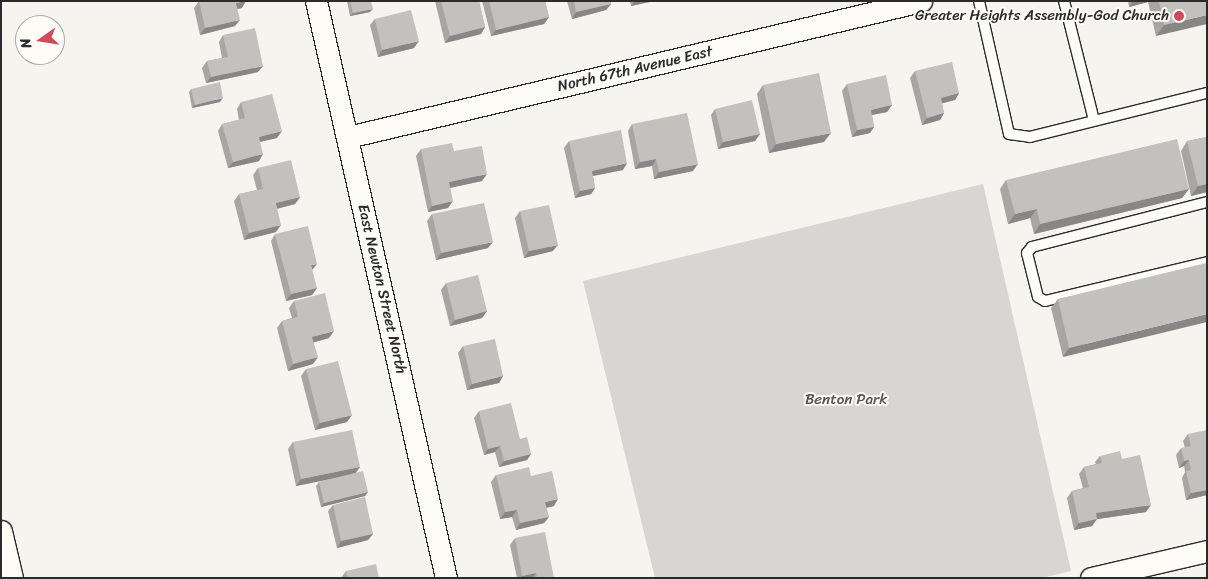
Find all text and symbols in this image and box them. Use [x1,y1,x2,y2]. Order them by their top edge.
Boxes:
place label: Greater Heights Assembly-God Church [914,7,1169,25]
marker: Greater Heights Assembly-God Church [1173,10,1185,22]
north arrow [15,15,65,65]
text: N [13,36,39,51]
street label: North 67th Avenue East [556,42,714,96]
street label: East Newton Street North [354,202,410,376]
park label: Benton Park [805,391,887,409]

